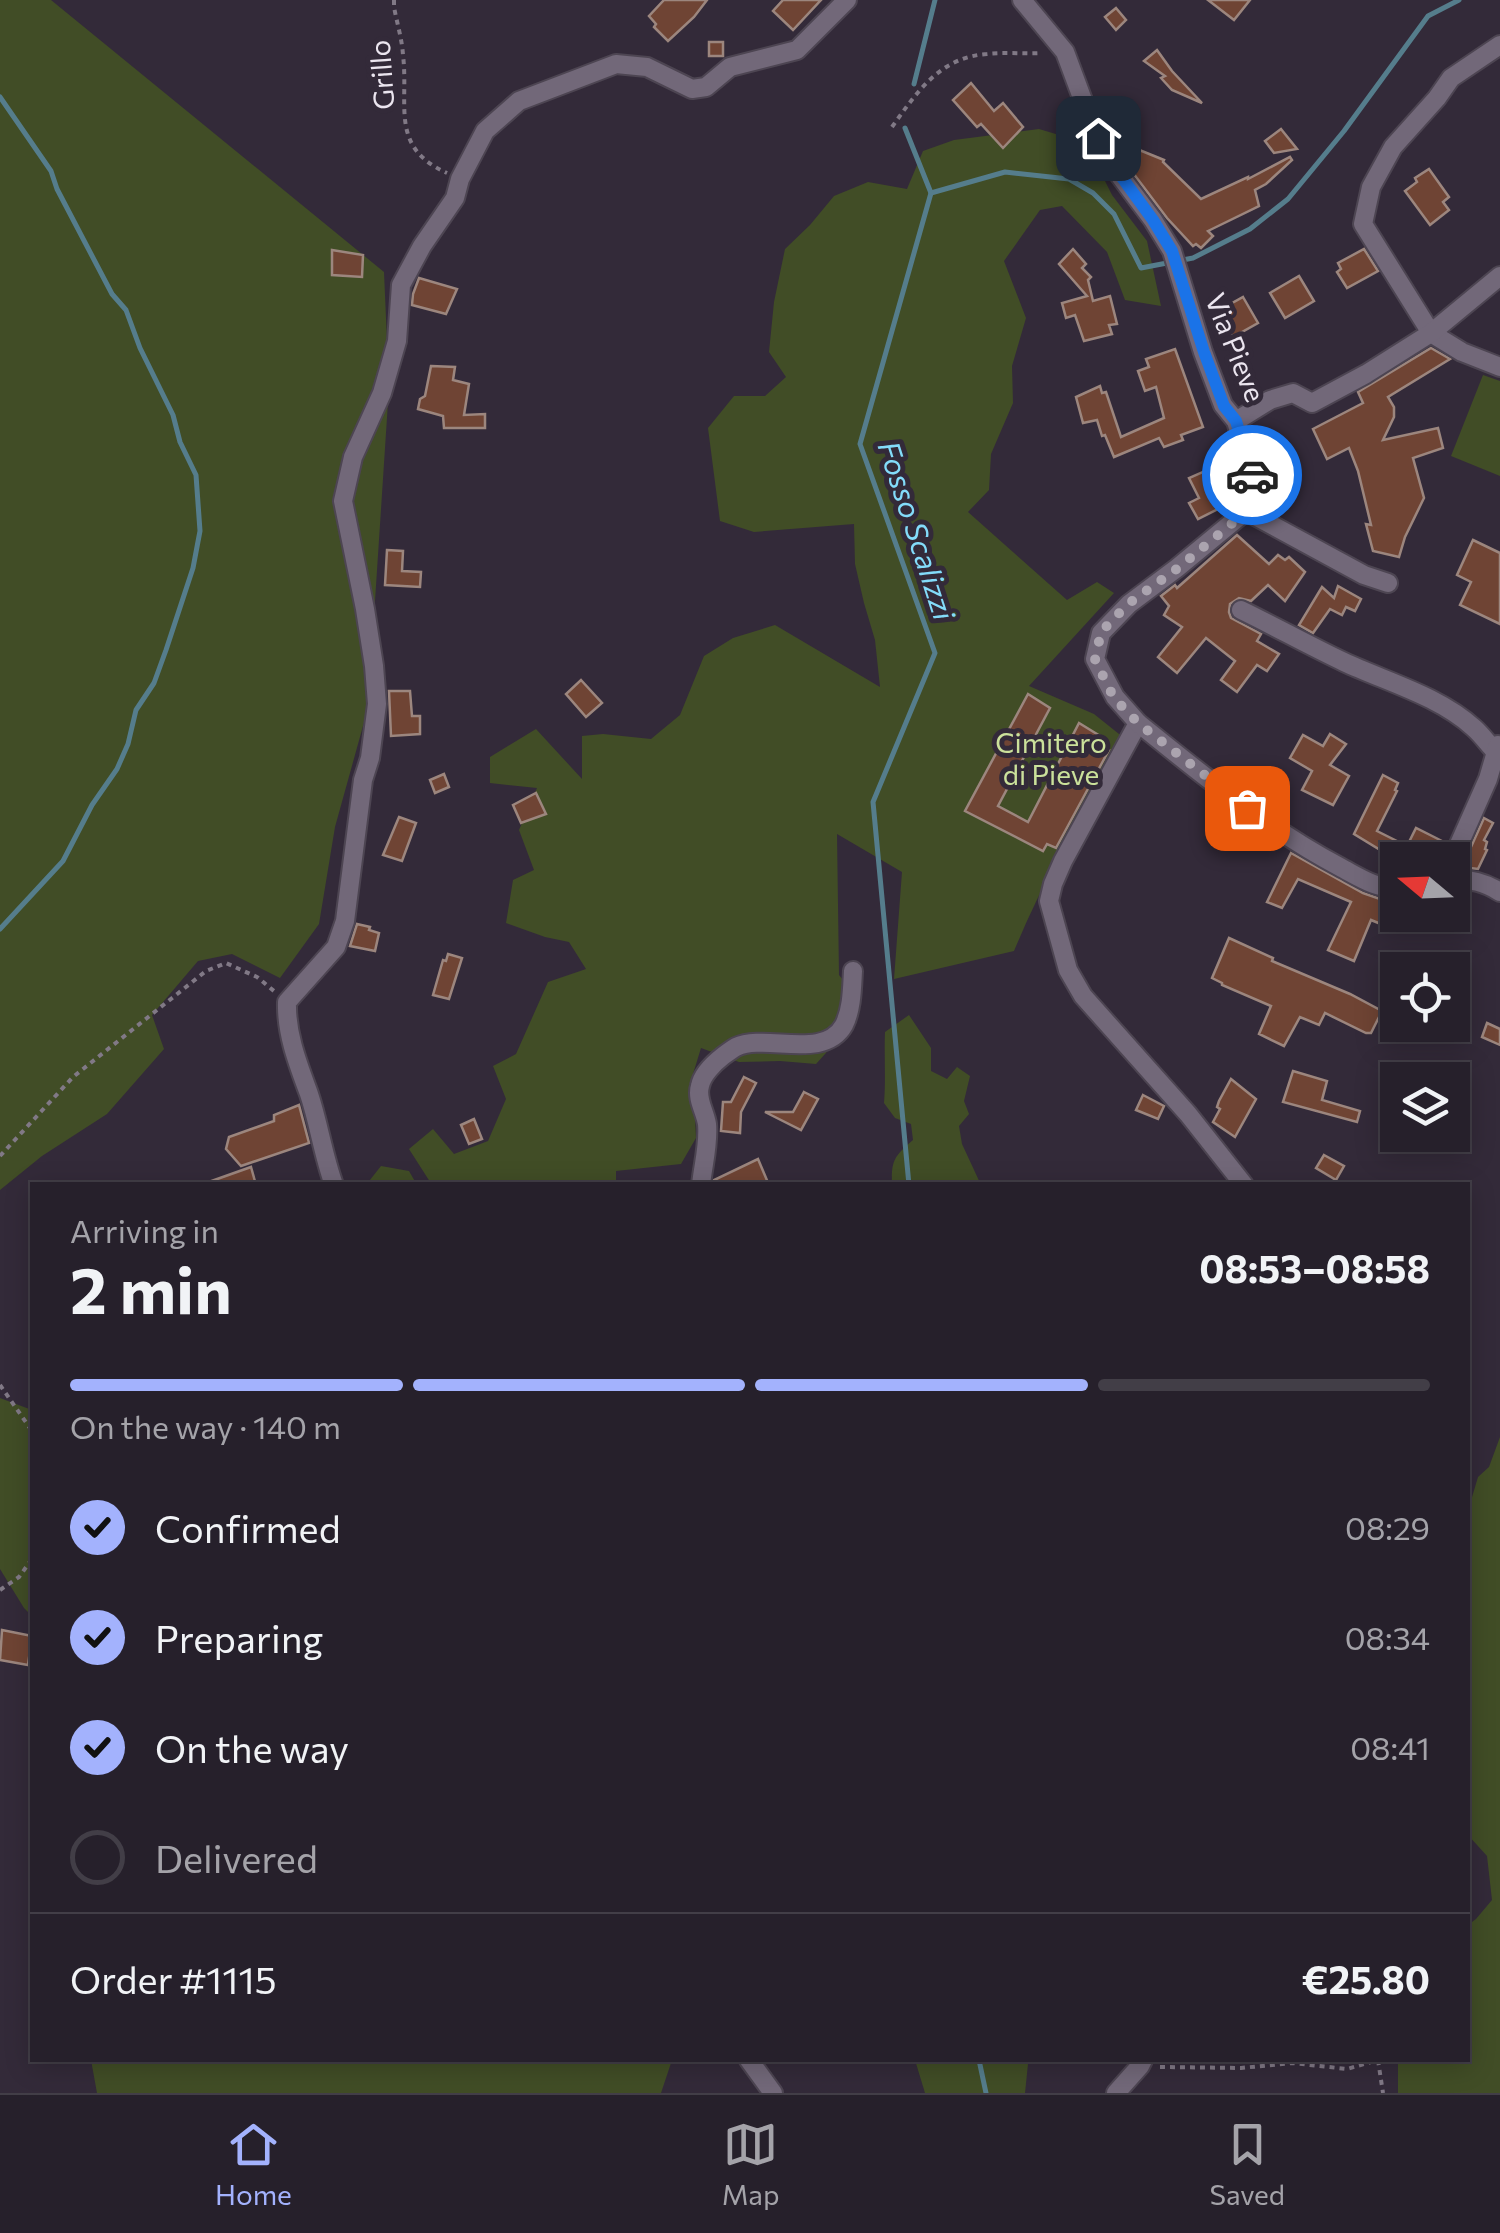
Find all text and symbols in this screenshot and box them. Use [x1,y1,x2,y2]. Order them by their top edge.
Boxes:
street label: Grillo [362,39,400,111]
pin [1056,96,1141,181]
icon: home [1071,111,1126,166]
street label: Via Pieve [1199,288,1273,406]
courier [1202,425,1302,525]
water label: Fosso Scalizzi [872,436,965,625]
icon: car [1225,448,1280,503]
park label: Cimitero di Pieve [995,725,1107,791]
pin [1205,766,1290,851]
icon: bag [1220,781,1275,836]
north arrow [1380,842,1470,932]
map controls [1380,842,1470,1152]
button: locate [1380,952,1470,1042]
button: layers [1380,1062,1470,1152]
text: Arriving in [70,1210,219,1250]
text: 08:53–08:58 [1199,1244,1430,1291]
text: 2 min [70,1248,232,1327]
text: On the way · 140 m [70,1406,341,1446]
icon: check [70,1500,125,1555]
text: Confirmed [155,1504,341,1551]
text: 08:29 [1345,1507,1430,1547]
icon: check [70,1610,125,1665]
text: Preparing [155,1614,323,1661]
text: 08:34 [1345,1617,1430,1657]
icon: check [70,1720,125,1775]
text: On the way [155,1724,349,1771]
text: 08:41 [1350,1727,1430,1767]
text: Delivered [155,1834,318,1881]
text: Order #1115 [70,1955,277,2002]
text: €25.80 [1302,1955,1430,2002]
tab: Home [215,2117,292,2211]
tab: Map [722,2117,780,2211]
tab: Saved [1209,2117,1285,2211]

